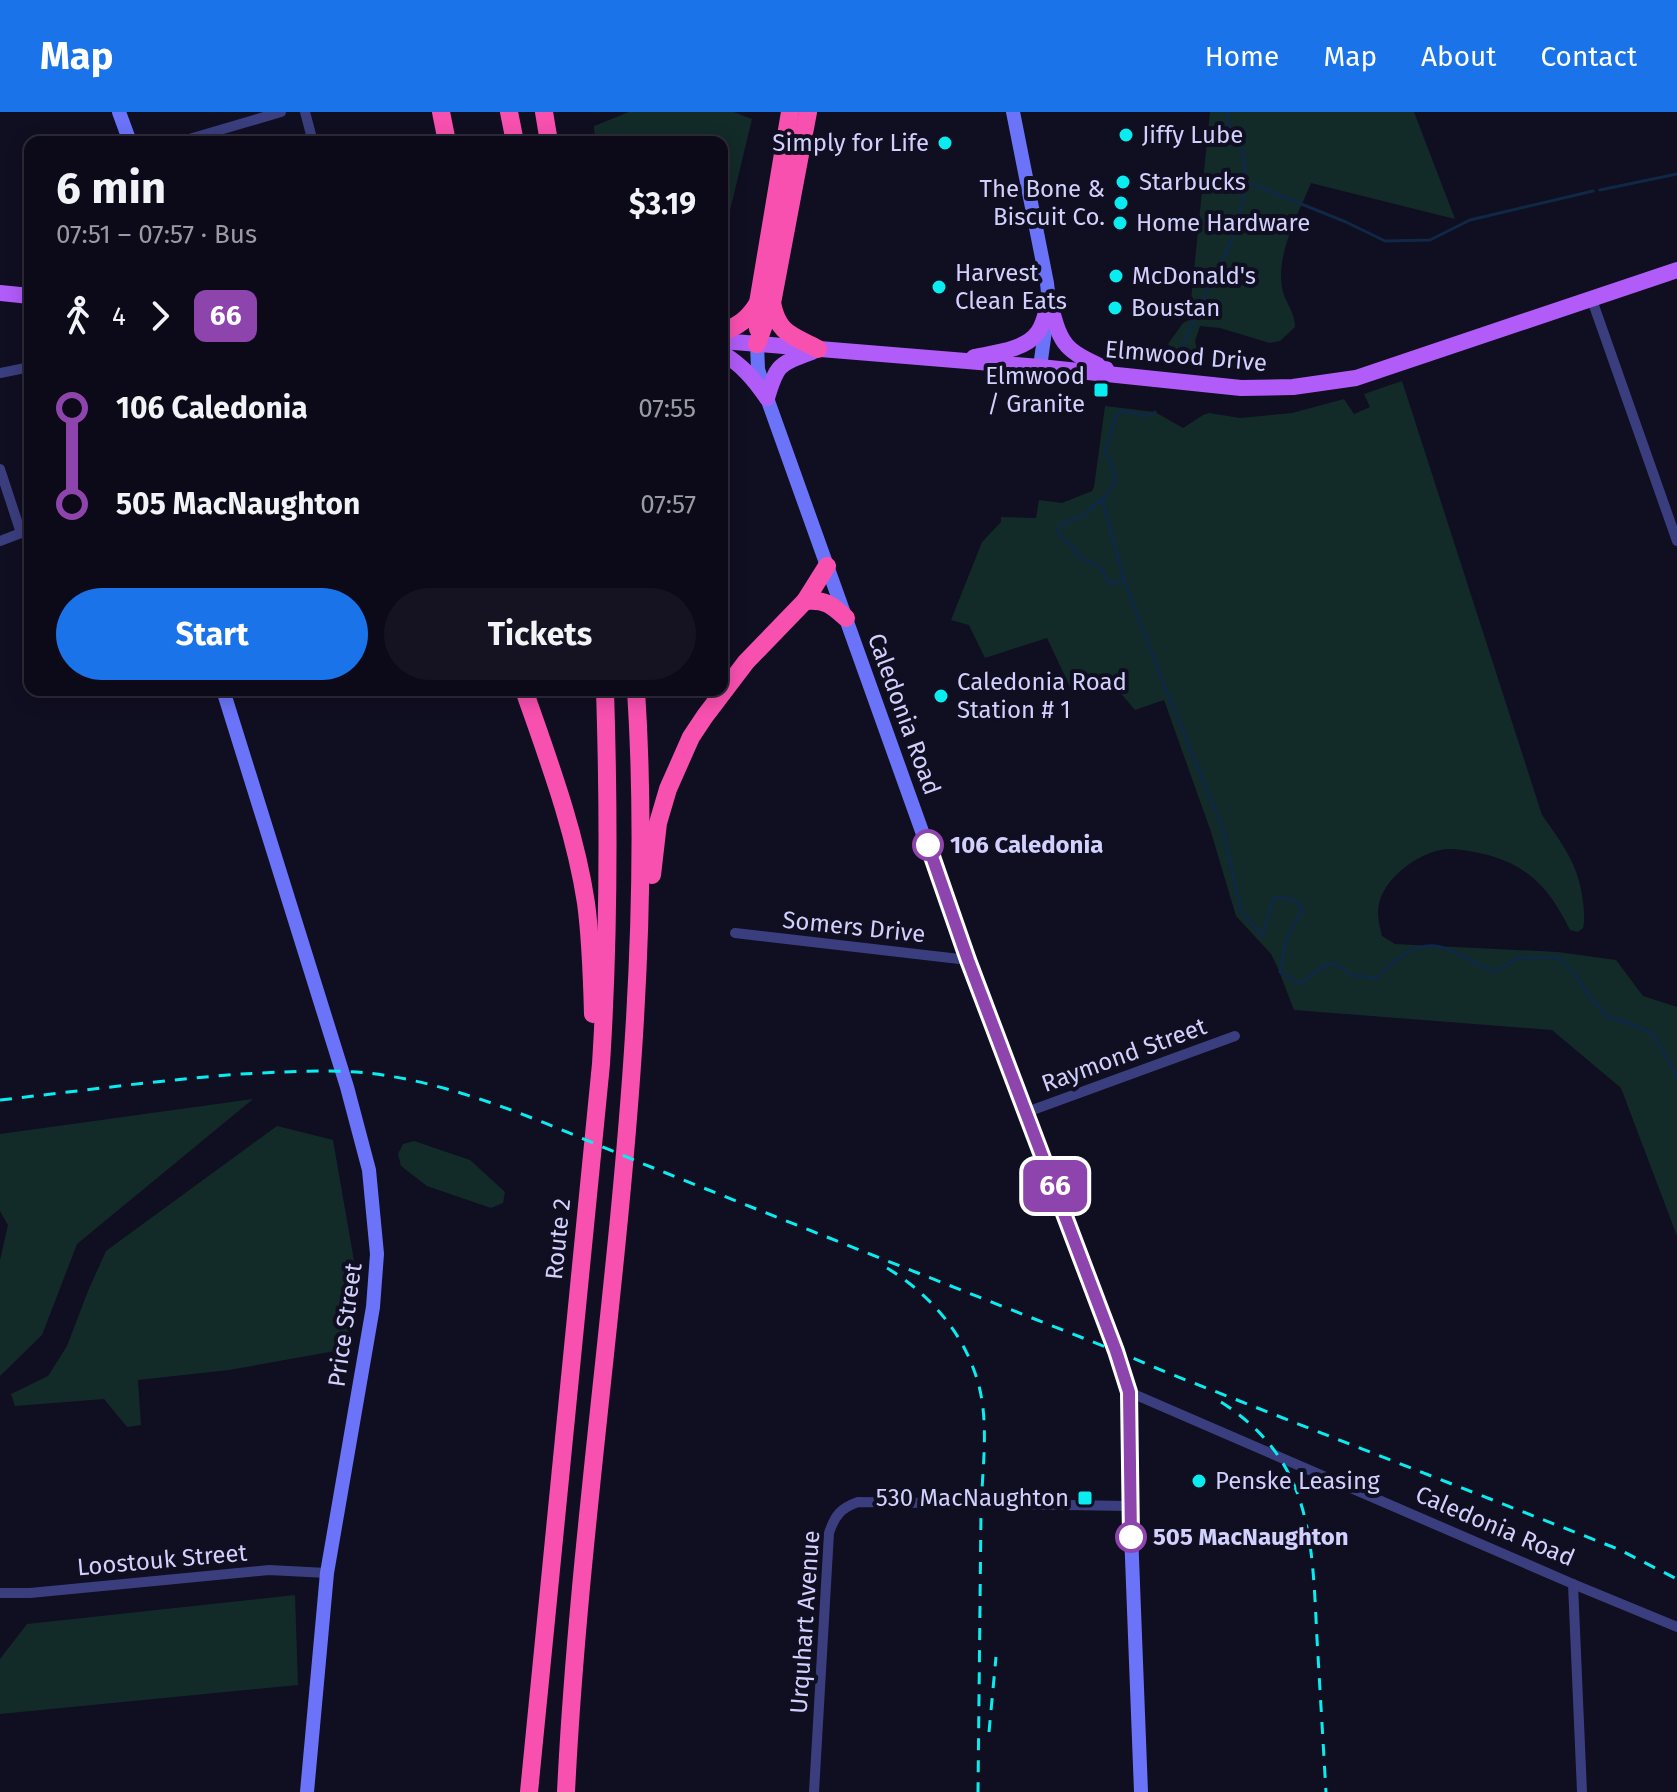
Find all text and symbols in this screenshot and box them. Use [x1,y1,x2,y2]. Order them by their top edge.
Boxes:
text: Map [40,33,113,79]
text: Home [1205,40,1279,73]
text: Map [1323,40,1377,73]
text: About [1421,40,1496,73]
text: Contact [1540,40,1637,73]
place label: Jiffy Lube [1142,121,1243,149]
marker: Jiffy Lube [1117,126,1135,144]
place label: Simply for Life [772,129,929,157]
marker: Simply for Life [936,134,954,152]
text: 6 min [56,162,166,215]
place label: Starbucks [1139,168,1246,196]
marker: Starbucks [1114,173,1132,191]
place label: The Bone & Biscuit Co. [979,175,1105,231]
text: $3.19 [629,186,696,222]
marker: The Bone & Biscuit Co. [1112,194,1130,212]
place label: Home Hardware [1136,209,1310,237]
marker: Home Hardware [1111,214,1129,232]
text: 07:51 – 07:57 · Bus [56,219,257,250]
place label: Harvest Clean Eats [955,259,1067,315]
place label: McDonald's [1132,262,1256,290]
marker: McDonald's [1107,267,1125,285]
marker: Harvest Clean Eats [930,278,948,296]
icon: walk [56,294,100,338]
icon: forward [138,294,182,338]
place label: Boustan [1131,294,1220,322]
text: 66 [210,299,241,332]
marker: Boustan [1106,299,1124,317]
text: 4 [112,301,126,332]
street label: Elmwood Drive [1104,335,1268,377]
place label: Elmwood / Granite [985,362,1085,418]
marker: Elmwood / Granite [1092,381,1110,399]
text: 106 Caledonia [116,390,308,426]
text: 07:55 [638,393,696,424]
text: 505 MacNaughton [116,486,360,522]
text: 07:57 [640,489,696,520]
button: Start [56,588,368,680]
button: Tickets [384,588,696,680]
street label: Caledonia Road [862,629,946,799]
place label: Caledonia Road Station # 1 [957,668,1127,724]
marker: Caledonia Road Station # 1 [932,687,950,705]
marker: 106 Caledonia [913,830,943,860]
place label: 106 Caledonia [950,831,1103,859]
street label: Somers Drive [781,906,927,948]
street label: Raymond Street [1038,1012,1211,1098]
line badge: 66 [1019,1160,1091,1212]
text: 66 [1039,1169,1071,1202]
street label: Route 2 [540,1197,576,1281]
street label: Price Street [322,1261,368,1389]
place label: Penske Leasing [1215,1467,1380,1495]
marker: Penske Leasing [1190,1472,1208,1490]
street label: Caledonia Road [1411,1480,1579,1572]
place label: 530 MacNaughton [876,1484,1069,1512]
marker: 530 MacNaughton [1076,1489,1094,1507]
marker: 505 MacNaughton [1116,1522,1146,1552]
place label: 505 MacNaughton [1153,1523,1349,1551]
street label: Urquhart Avenue [785,1529,825,1715]
street label: Loostouk Street [76,1539,249,1581]

